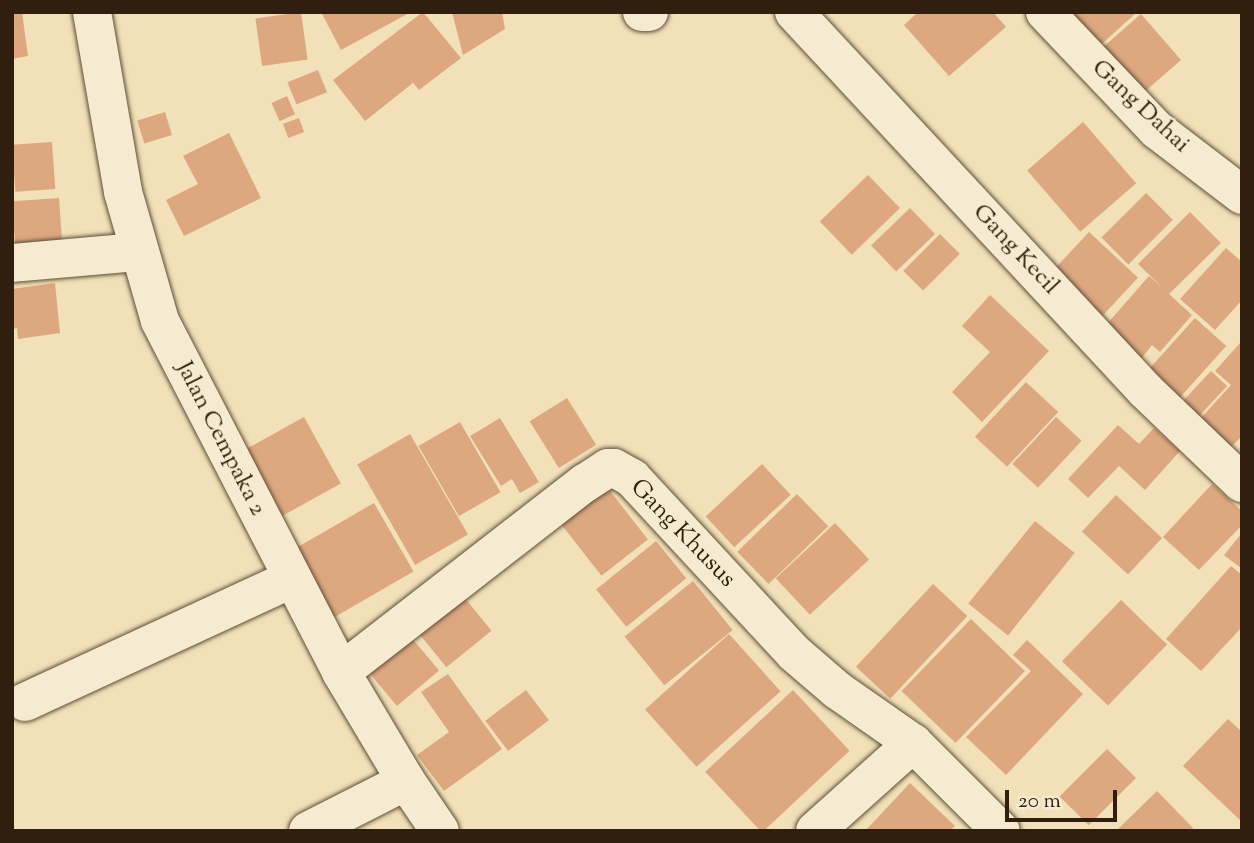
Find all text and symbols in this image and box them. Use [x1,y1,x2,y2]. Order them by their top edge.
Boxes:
street label: Gang Dahai [1085,54,1195,160]
street label: Gang Kecil [966,199,1064,301]
street label: Jalan Cempaka 2 [169,357,271,521]
street label: Gang Khusus [623,474,741,594]
scale bar [1009,776,1121,820]
text: 20 m [1018,787,1061,817]

